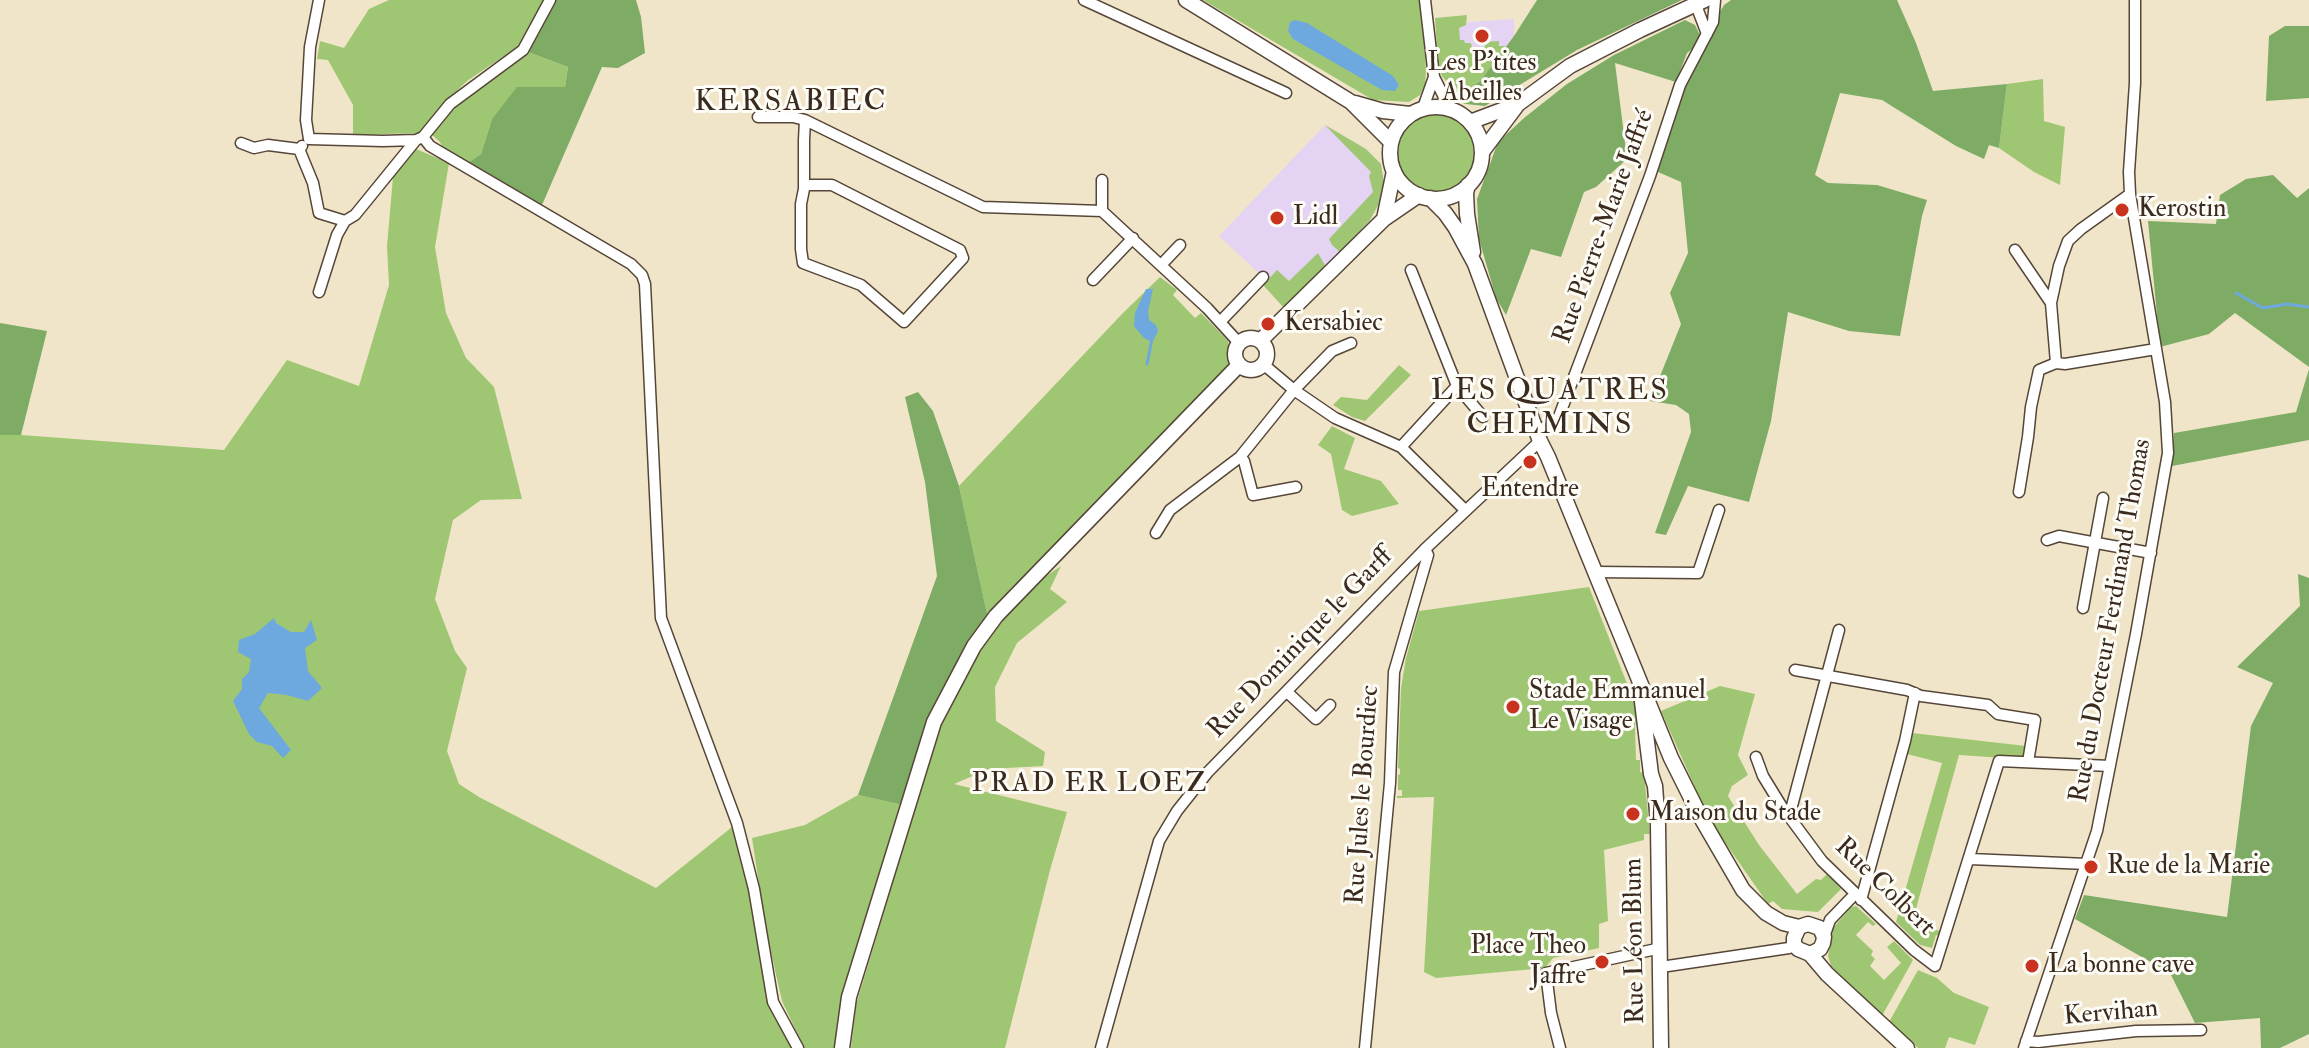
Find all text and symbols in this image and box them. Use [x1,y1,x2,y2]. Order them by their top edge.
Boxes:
marker: Les P'tites Abeilles [1473,27,1491,45]
place label: Les P'tites Abeilles [1428,48,1536,110]
district label: KERSABIEC [694,86,888,122]
street label: Rue Pierre-Marie Jaffré [1548,106,1662,348]
place label: Kerostin [2138,194,2226,226]
marker: Kerostin [2113,201,2131,219]
place label: Lidl [1293,202,1338,234]
marker: Lidl [1268,209,1286,227]
place label: Kersabiec [1284,308,1383,340]
marker: Kersabiec [1259,315,1277,333]
district label: LES QUATRES CHEMINS [1431,375,1669,446]
street label: Rue du Docteur Ferdinand Thomas [2065,437,2159,805]
marker: Entendre [1521,453,1539,471]
place label: Entendre [1481,474,1579,506]
street label: Rue Dominique le Garff [1202,542,1400,746]
place label: Stade Emmanuel Le Visage [1529,676,1706,738]
street label: Rue Jules le Bourdiec [1341,684,1387,906]
marker: Stade Emmanuel Le Visage [1504,698,1522,716]
district label: PRAD ER LOEZ [972,768,1208,802]
place label: Maison du Stade [1649,798,1821,830]
marker: Maison du Stade [1624,805,1642,823]
street label: Rue Colbert [1827,832,1941,944]
place label: Rue de la Marie [2107,851,2270,883]
street label: Rue Léon Blum [1619,858,1653,1024]
marker: Rue de la Marie [2082,858,2100,876]
place label: Place Theo Jaffre [1470,931,1586,992]
place label: La bonne cave [2048,950,2194,982]
marker: Place Theo Jaffre [1593,953,1611,971]
marker: La bonne cave [2023,957,2041,975]
street label: Kervihan [2063,994,2159,1034]

